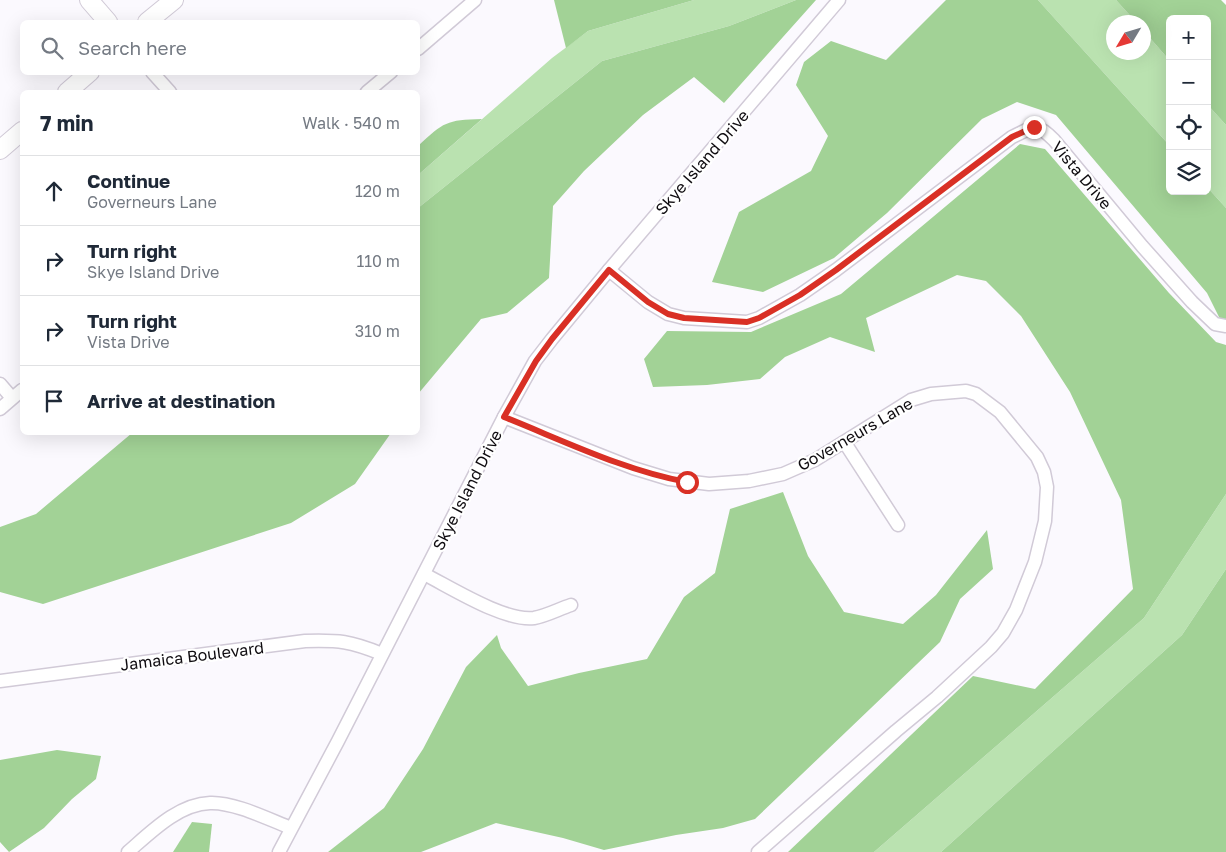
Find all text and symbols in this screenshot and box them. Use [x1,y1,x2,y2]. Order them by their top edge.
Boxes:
north arrow [1106,15,1151,60]
map controls [1166,15,1211,195]
button: + [1166,15,1211,60]
search box [20,20,420,75]
icon: search [38,34,66,62]
text: Search here [78,36,187,59]
button: − [1166,60,1211,105]
street label: Skye Island Drive [651,105,753,219]
button: locate [1166,105,1211,150]
text: 7 min [40,110,94,136]
text: Walk · 540 m [302,113,400,133]
route end [1023,116,1046,139]
street label: Vista Drive [1048,137,1116,213]
button: layers [1166,150,1211,195]
text: Continue [87,169,170,192]
icon: ahead [40,177,68,205]
text: 120 m [355,181,400,201]
text: Governeurs Lane [87,192,217,212]
text: Turn right [87,239,177,262]
icon: right [40,247,68,275]
text: 110 m [356,251,400,271]
text: Skye Island Drive [87,262,219,282]
text: Turn right [87,309,177,332]
icon: right [40,317,68,345]
text: 310 m [355,321,400,341]
text: Vista Drive [87,332,170,352]
icon: arrive [40,387,68,415]
text: Arrive at destination [87,389,275,412]
street label: Governeurs Lane [794,393,916,475]
street label: Skye Island Drive [428,426,506,554]
route start [676,471,699,494]
street label: Jamaica Boulevard [119,637,265,675]

